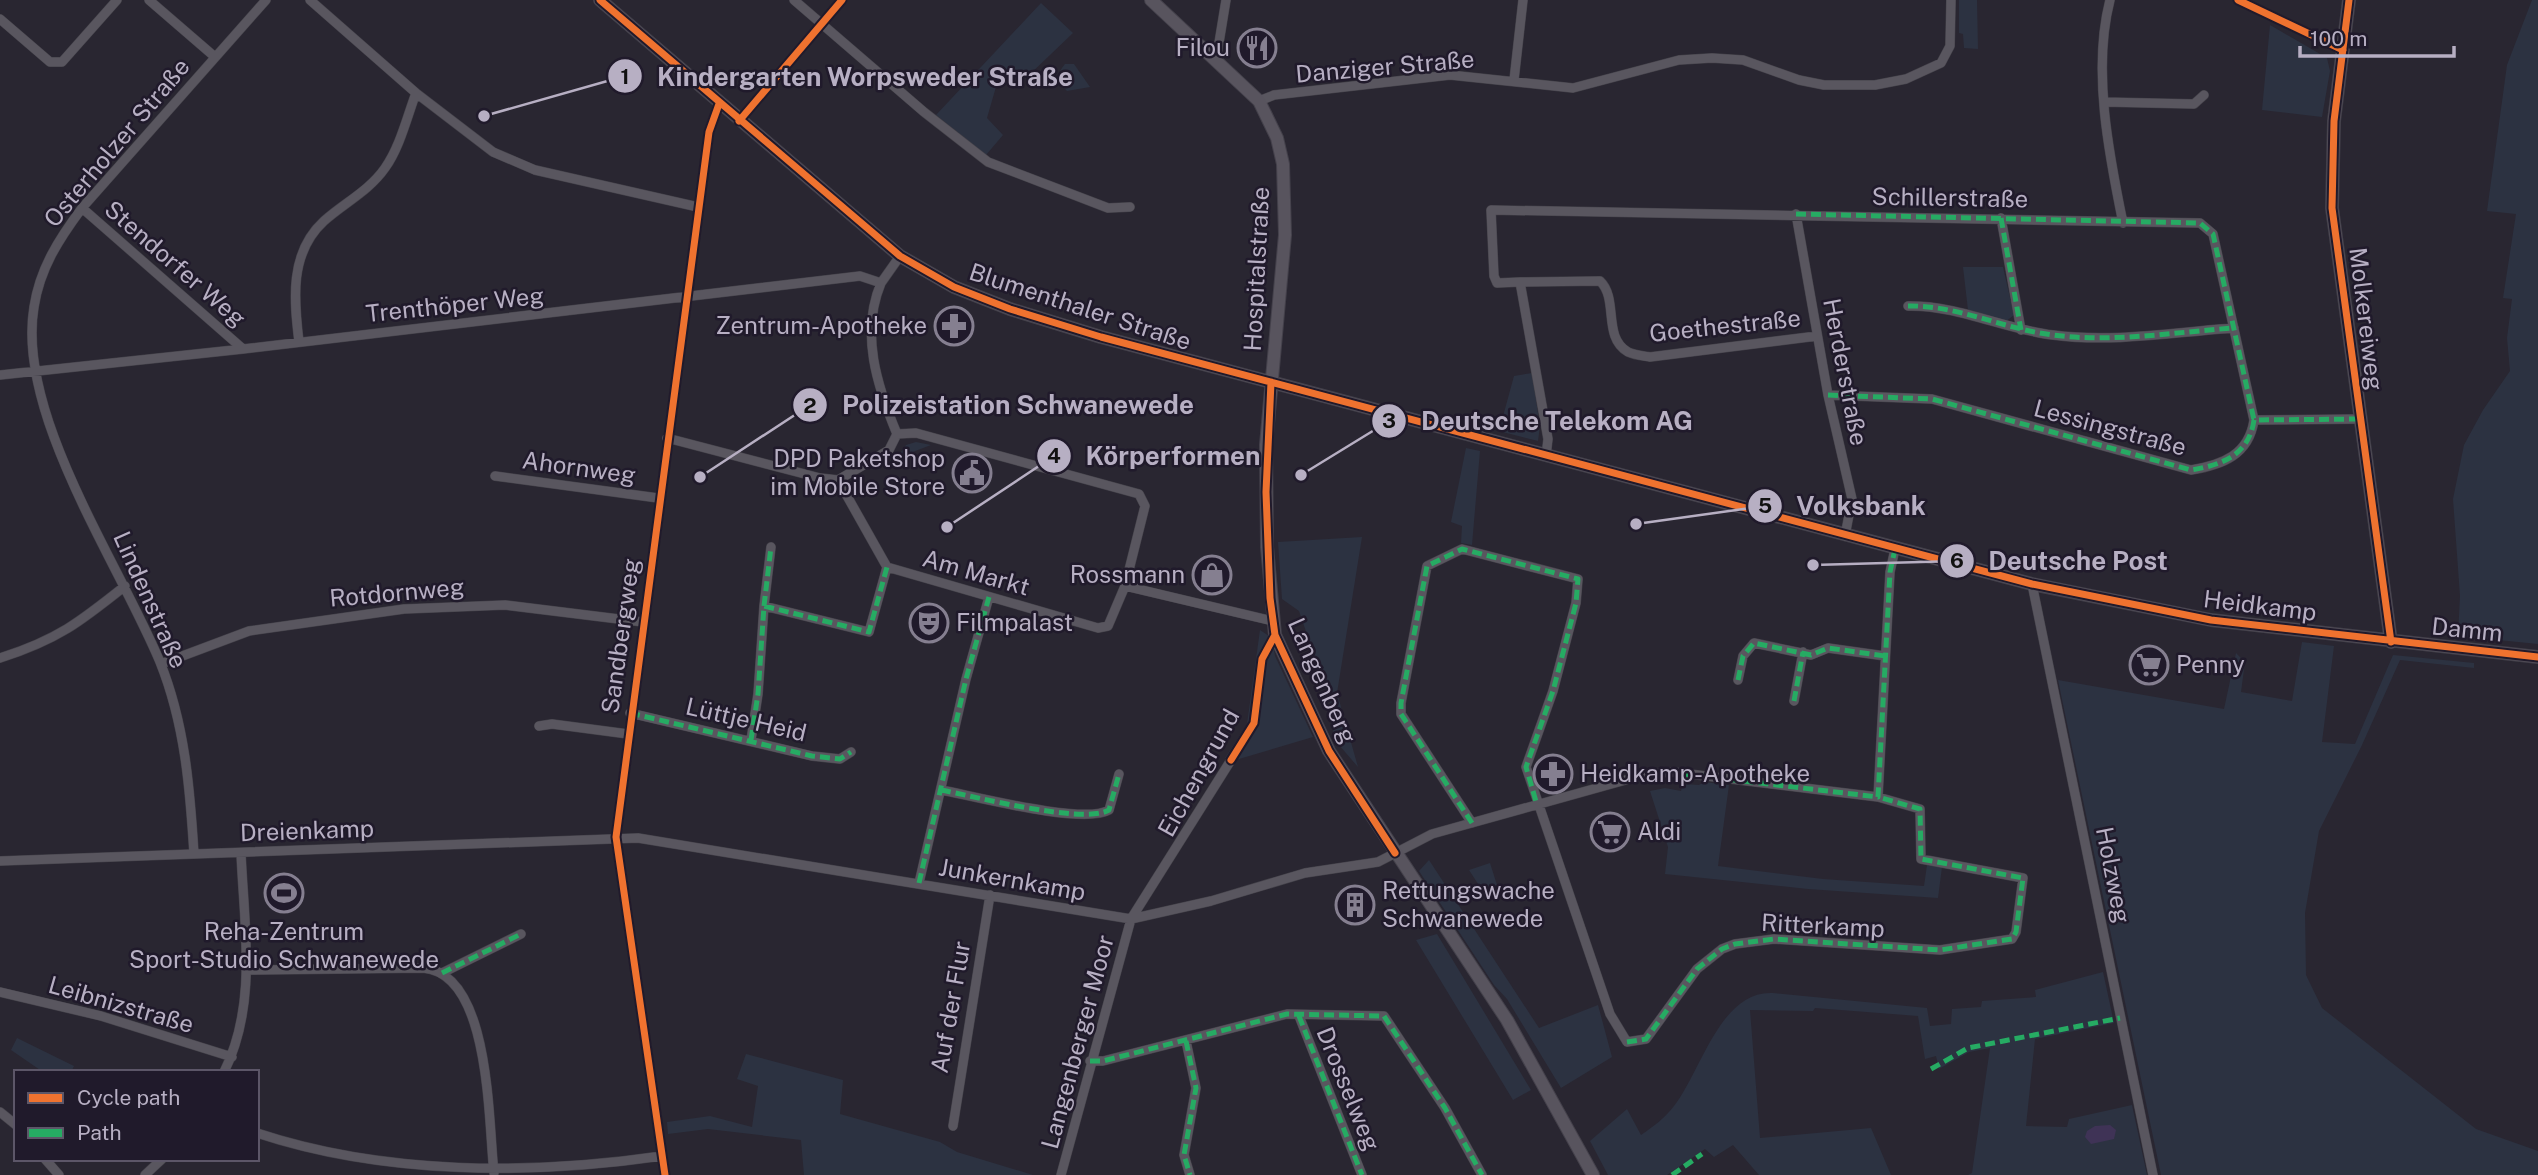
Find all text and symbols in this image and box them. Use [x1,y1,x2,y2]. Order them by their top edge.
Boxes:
scale bar [2300,14,2454,58]
text: 100 m [2310,26,2367,51]
restaurant icon: Filou [1236,27,1278,69]
place label: Filou [1176,33,1230,61]
street label: Danziger Straße [1294,44,1476,88]
street label: Osterholzer Straße [38,52,195,232]
callout: Kindergarten Worpsweder Straße [608,53,1087,100]
text: Kindergarten Worpsweder Straße [657,61,1073,92]
text: 1 [621,64,630,89]
street label: Schillerstraße [1872,182,2029,212]
street label: Hospitalstraße [1238,186,1274,352]
street label: Stendorfer Weg [100,194,252,332]
street label: Molkereiweg [2344,246,2390,392]
street label: Blumenthaler Straße [966,257,1195,355]
street label: Trenthöper Weg [364,281,545,327]
street label: Herderstraße [1818,296,1874,448]
street label: Goethestraße [1648,303,1802,347]
pharmacy icon: Zentrum-Apotheke [933,305,975,347]
place label: Zentrum-Apotheke [715,311,927,339]
callout: Polizeistation Schwanewede [793,382,1208,429]
text: Polizeistation Schwanewede [842,389,1194,420]
text: 2 [803,393,817,418]
street label: Lessingstraße [2031,393,2190,461]
callout: Deutsche Telekom AG [1372,397,1707,444]
text: Deutsche Telekom AG [1421,405,1693,436]
text: 3 [1382,408,1396,433]
callout: Körperformen [1036,433,1274,480]
text: Körperformen [1085,440,1261,471]
text: 4 [1047,443,1061,468]
place label: DPD Paketshop im Mobile Store [770,444,945,500]
street label: Ahornweg [521,445,638,489]
public building icon: DPD Paketshop im Mobile Store [951,452,993,494]
callout: Volksbank [1747,482,1940,529]
text: Volksbank [1796,490,1926,521]
text: 5 [1758,493,1772,518]
street label: Lindenstraße [108,527,194,672]
callout: Deutsche Post [1939,537,2182,584]
street label: Am Markt [920,543,1033,601]
text: Deutsche Post [1988,545,2168,576]
text: 6 [1950,548,1964,573]
shop icon: Rossmann [1191,554,1233,596]
street label: Sandbergweg [595,556,645,715]
place label: Rossmann [1070,560,1185,588]
street label: Rotdornweg [328,572,466,612]
street label: Heidkamp [2202,584,2318,626]
theatre icon: Filmpalast [908,602,950,644]
place label: Filmpalast [956,608,1073,636]
street label: Damm [2430,611,2504,647]
street label: Langenberg [1283,613,1363,748]
supermarket icon: Penny [2128,644,2170,686]
place label: Penny [2176,650,2245,678]
street label: Lüttje Heid [683,692,809,747]
street label: Eichengrund [1152,704,1245,841]
pharmacy icon: Heidkamp-Apotheke [1532,753,1574,795]
place label: Heidkamp-Apotheke [1580,759,1810,787]
supermarket icon: Aldi [1589,811,1631,853]
street label: Dreienkamp [239,814,375,846]
place label: Aldi [1637,817,1681,845]
street label: Holzweg [2091,824,2137,925]
street label: Junkernkamp [937,852,1088,906]
sports icon: Reha-Zentrum Sport-Studio Schwanewede [263,872,305,914]
place label: Rettungswache Schwanewede [1382,876,1555,932]
building icon: Rettungswache Schwanewede [1334,884,1376,926]
street label: Ritterkamp [1761,908,1886,942]
place label: Reha-Zentrum Sport-Studio Schwanewede [129,917,439,973]
street label: Langenberger Moor [1035,932,1119,1152]
street label: Auf der Flur [925,939,975,1075]
street label: Leibnizstraße [45,970,197,1038]
street label: Drosselweg [1311,1023,1386,1155]
legend [14,1070,259,1161]
text: Cycle path [77,1085,180,1110]
text: Path [77,1120,122,1145]

